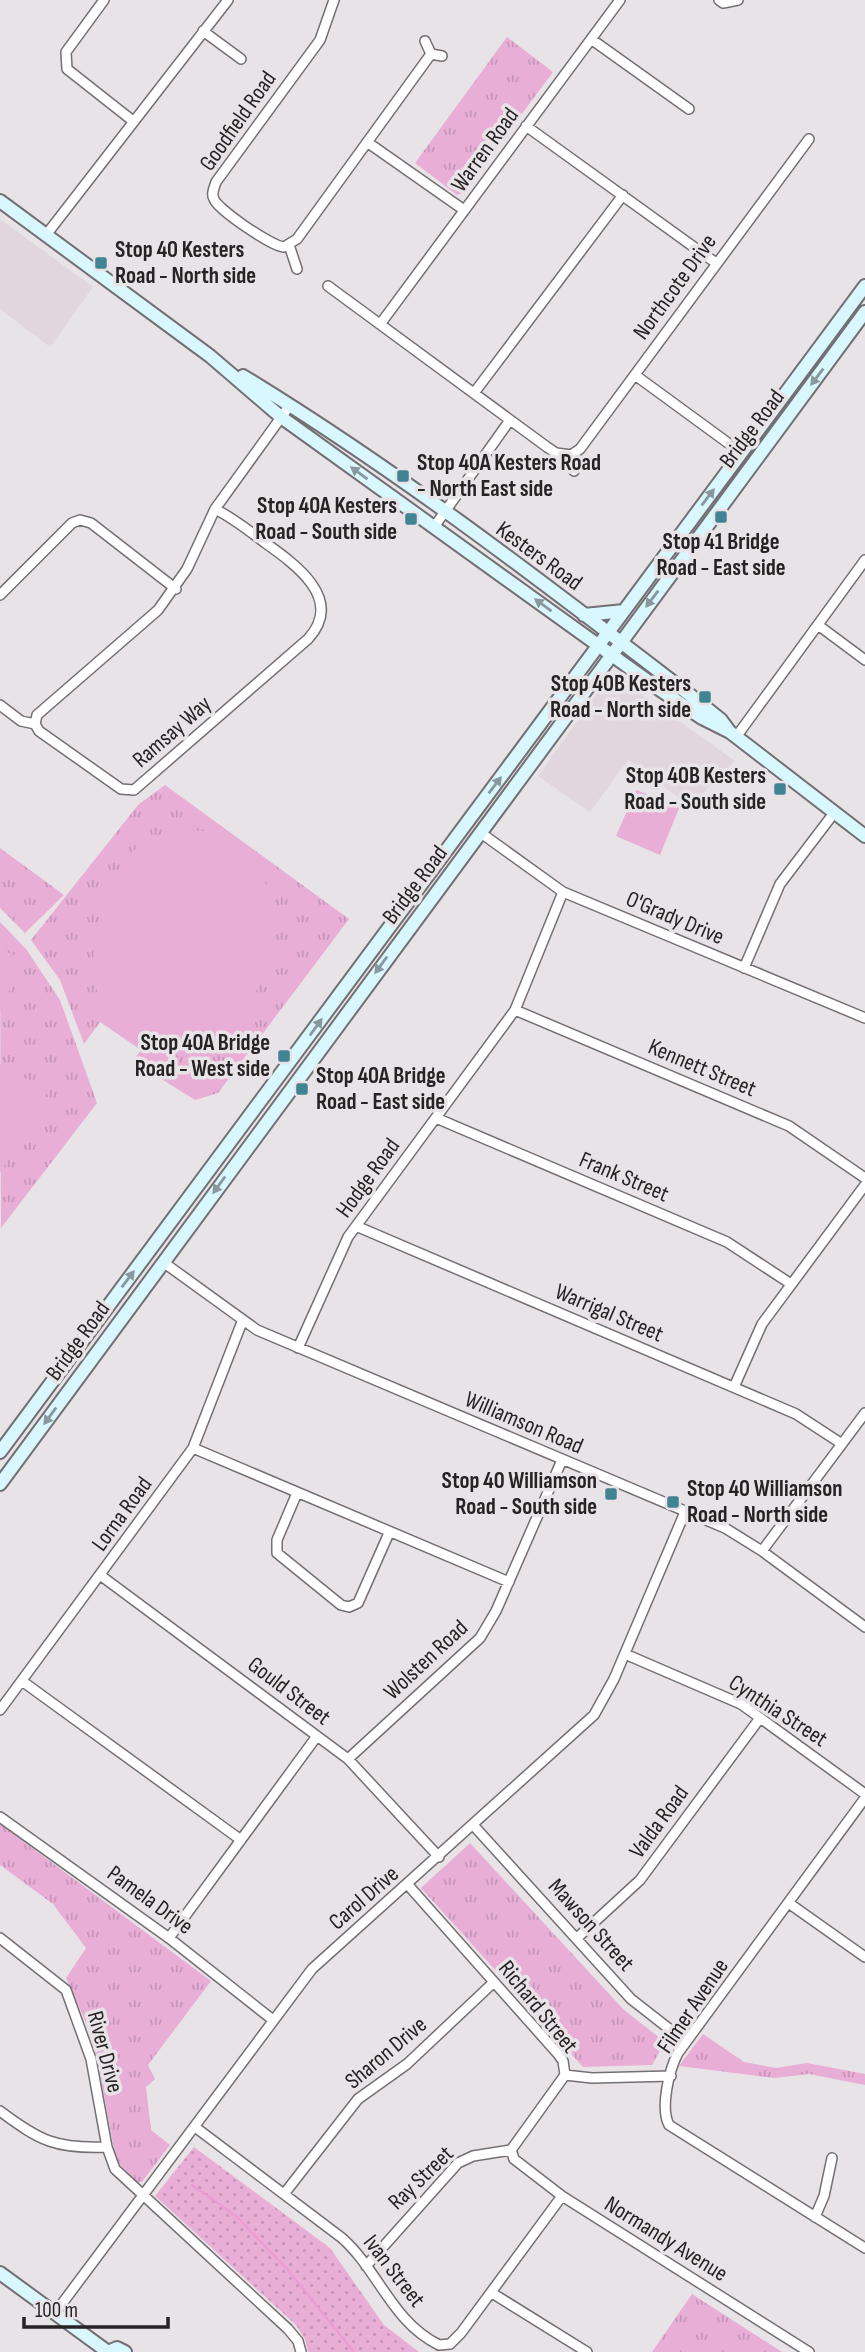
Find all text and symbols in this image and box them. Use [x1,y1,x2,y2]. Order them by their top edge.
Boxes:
street label: Goodfield Road [193,66,283,176]
street label: Warren Road [445,102,525,198]
street label: Northcote Drive [627,229,723,345]
place label: Stop 40 Kesters Road - North side [115,236,256,290]
marker: Stop 40 Kesters Road - North side [93,255,109,271]
one-way arrow [810,368,824,386]
street label: Bridge Road [713,384,791,474]
place label: Stop 40A Kesters Road - North East side [417,449,601,503]
one-way arrow [350,466,368,480]
marker: Stop 40A Kesters Road - North East side [395,468,411,484]
one-way arrow [701,488,715,507]
place label: Stop 40A Kesters Road - South side [255,492,397,546]
marker: Stop 41 Bridge Road - East side [713,509,729,525]
marker: Stop 40A Kesters Road - South side [403,511,419,527]
street label: Kesters Road [490,515,588,597]
place label: Stop 41 Bridge Road - East side [657,528,786,582]
one-way arrow [645,590,659,608]
one-way arrow [534,598,552,612]
place label: Stop 40B Kesters Road - North side [550,670,691,724]
marker: Stop 40B Kesters Road - North side [697,689,713,705]
street label: Ramsay Way [127,690,217,774]
place label: Stop 40B Kesters Road - South side [624,762,766,816]
one-way arrow [488,776,502,794]
marker: Stop 40B Kesters Road - South side [772,781,788,797]
street label: Bridge Road [376,840,454,930]
street label: O'Grady Drive [622,885,728,951]
one-way arrow [374,956,388,974]
one-way arrow [309,1018,323,1036]
place label: Stop 40A Bridge Road - West side [135,1029,270,1083]
street label: Kennett Street [644,1033,760,1103]
marker: Stop 40A Bridge Road - West side [276,1048,292,1064]
place label: Stop 40A Bridge Road - East side [316,1062,446,1116]
marker: Stop 40A Bridge Road - East side [294,1081,310,1097]
street label: Hodge Road [330,1133,406,1223]
street label: Frank Street [575,1146,673,1208]
one-way arrow [213,1176,227,1194]
one-way arrow [121,1270,135,1288]
street label: Warrigal Street [551,1278,667,1348]
street label: Bridge Road [40,1296,116,1386]
street label: Williamson Road [461,1386,587,1460]
one-way arrow [43,1407,57,1425]
place label: Stop 40 Williamson Road - South side [442,1467,597,1521]
street label: Lorna Road [86,1471,158,1557]
place label: Stop 40 Williamson Road - North side [687,1475,842,1529]
marker: Stop 40 Williamson Road - South side [603,1486,619,1502]
marker: Stop 40 Williamson Road - North side [665,1494,681,1510]
street label: Wolsten Road [378,1614,474,1706]
street label: Gould Street [242,1651,336,1731]
street label: Cynthia Street [723,1669,833,1753]
street label: Valda Road [623,1780,695,1864]
street label: Pamela Drive [102,1860,198,1940]
street label: Carol Drive [323,1860,405,1936]
street label: Mawson Street [542,1873,640,1977]
street label: Filmer Avenue [651,1953,735,2059]
street label: Richard Street [492,1955,584,2059]
street label: River Drive [81,2008,129,2096]
street label: Sharon Drive [339,2011,433,2095]
street label: Ray Street [382,2140,460,2216]
street label: Normandy Avenue [599,2190,733,2288]
street label: Ivan Street [357,2229,431,2313]
scale bar [24,2286,168,2330]
text: 100 m [35,2298,78,2323]

